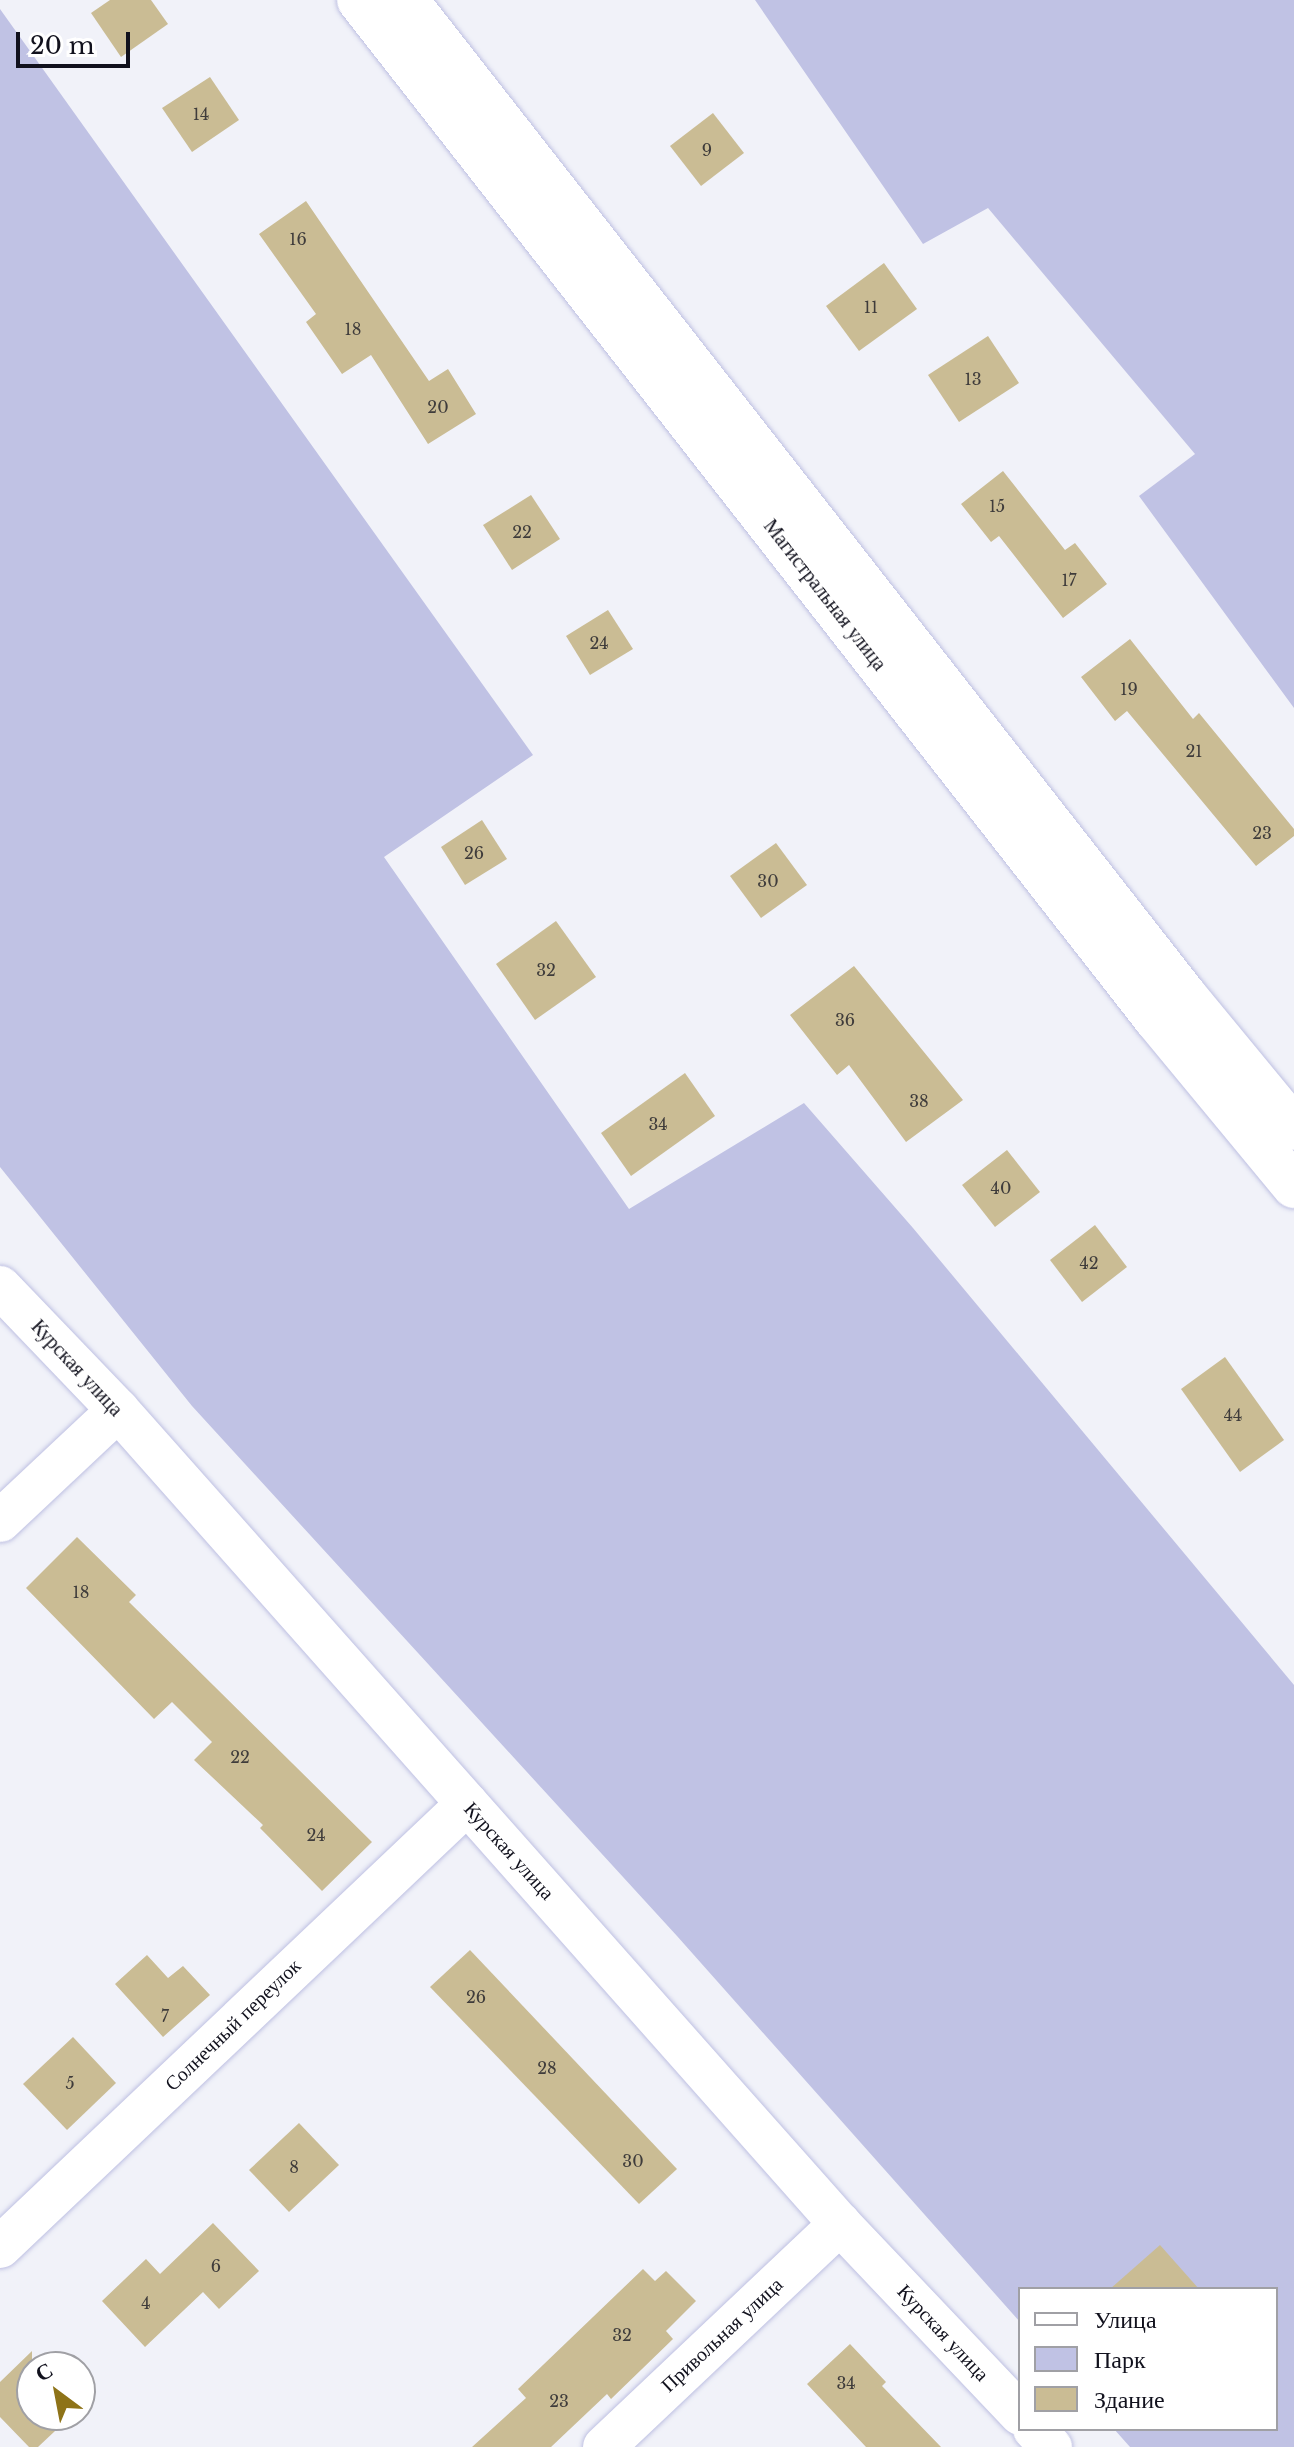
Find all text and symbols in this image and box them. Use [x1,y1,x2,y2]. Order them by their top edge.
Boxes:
scale bar [20,16,134,66]
text: 20 m [30,31,95,60]
house number: 14 [193,104,209,124]
house number: 9 [702,140,712,160]
house number: 16 [289,229,307,249]
house number: 11 [864,297,878,317]
house number: 18 [345,319,361,339]
house number: 13 [965,369,981,389]
house number: 20 [427,397,449,417]
house number: 15 [989,496,1005,516]
street label: Магистральная улица [758,515,892,675]
house number: 22 [512,522,532,542]
house number: 17 [1061,570,1077,590]
house number: 24 [589,633,609,653]
house number: 19 [1120,679,1138,699]
house number: 21 [1186,741,1202,761]
house number: 23 [1252,823,1272,843]
house number: 26 [464,843,484,863]
house number: 30 [757,871,779,891]
house number: 32 [536,960,556,980]
house number: 36 [835,1010,855,1030]
house number: 38 [909,1091,929,1111]
house number: 34 [648,1114,668,1134]
house number: 40 [991,1178,1011,1198]
house number: 42 [1079,1253,1099,1273]
street label: Курская улица [26,1315,128,1421]
house number: 44 [1224,1405,1242,1425]
house number: 18 [73,1582,89,1602]
house number: 22 [230,1747,250,1767]
street label: Курская улица [459,1797,559,1905]
house number: 24 [306,1825,326,1845]
street label: Солнечный переулок [160,1954,306,2096]
house number: 26 [466,1987,486,2007]
house number: 7 [161,2006,169,2026]
house number: 28 [537,2058,557,2078]
house number: 5 [65,2073,75,2093]
house number: 30 [622,2151,644,2171]
house number: 8 [289,2157,299,2177]
house number: 6 [211,2256,221,2276]
street label: Привольная улица [656,2273,788,2397]
street label: Курская улица [892,2280,994,2386]
legend [1018,2287,1278,2431]
house number: 4 [141,2293,151,2313]
text: Улица [1094,2305,1157,2334]
house number: 32 [612,2325,632,2345]
text: Парк [1094,2345,1146,2374]
north arrow [16,2351,96,2431]
text: С [30,2356,58,2388]
house number: 34 [836,2373,856,2393]
text: Здание [1094,2385,1165,2414]
house number: 23 [549,2391,569,2411]

